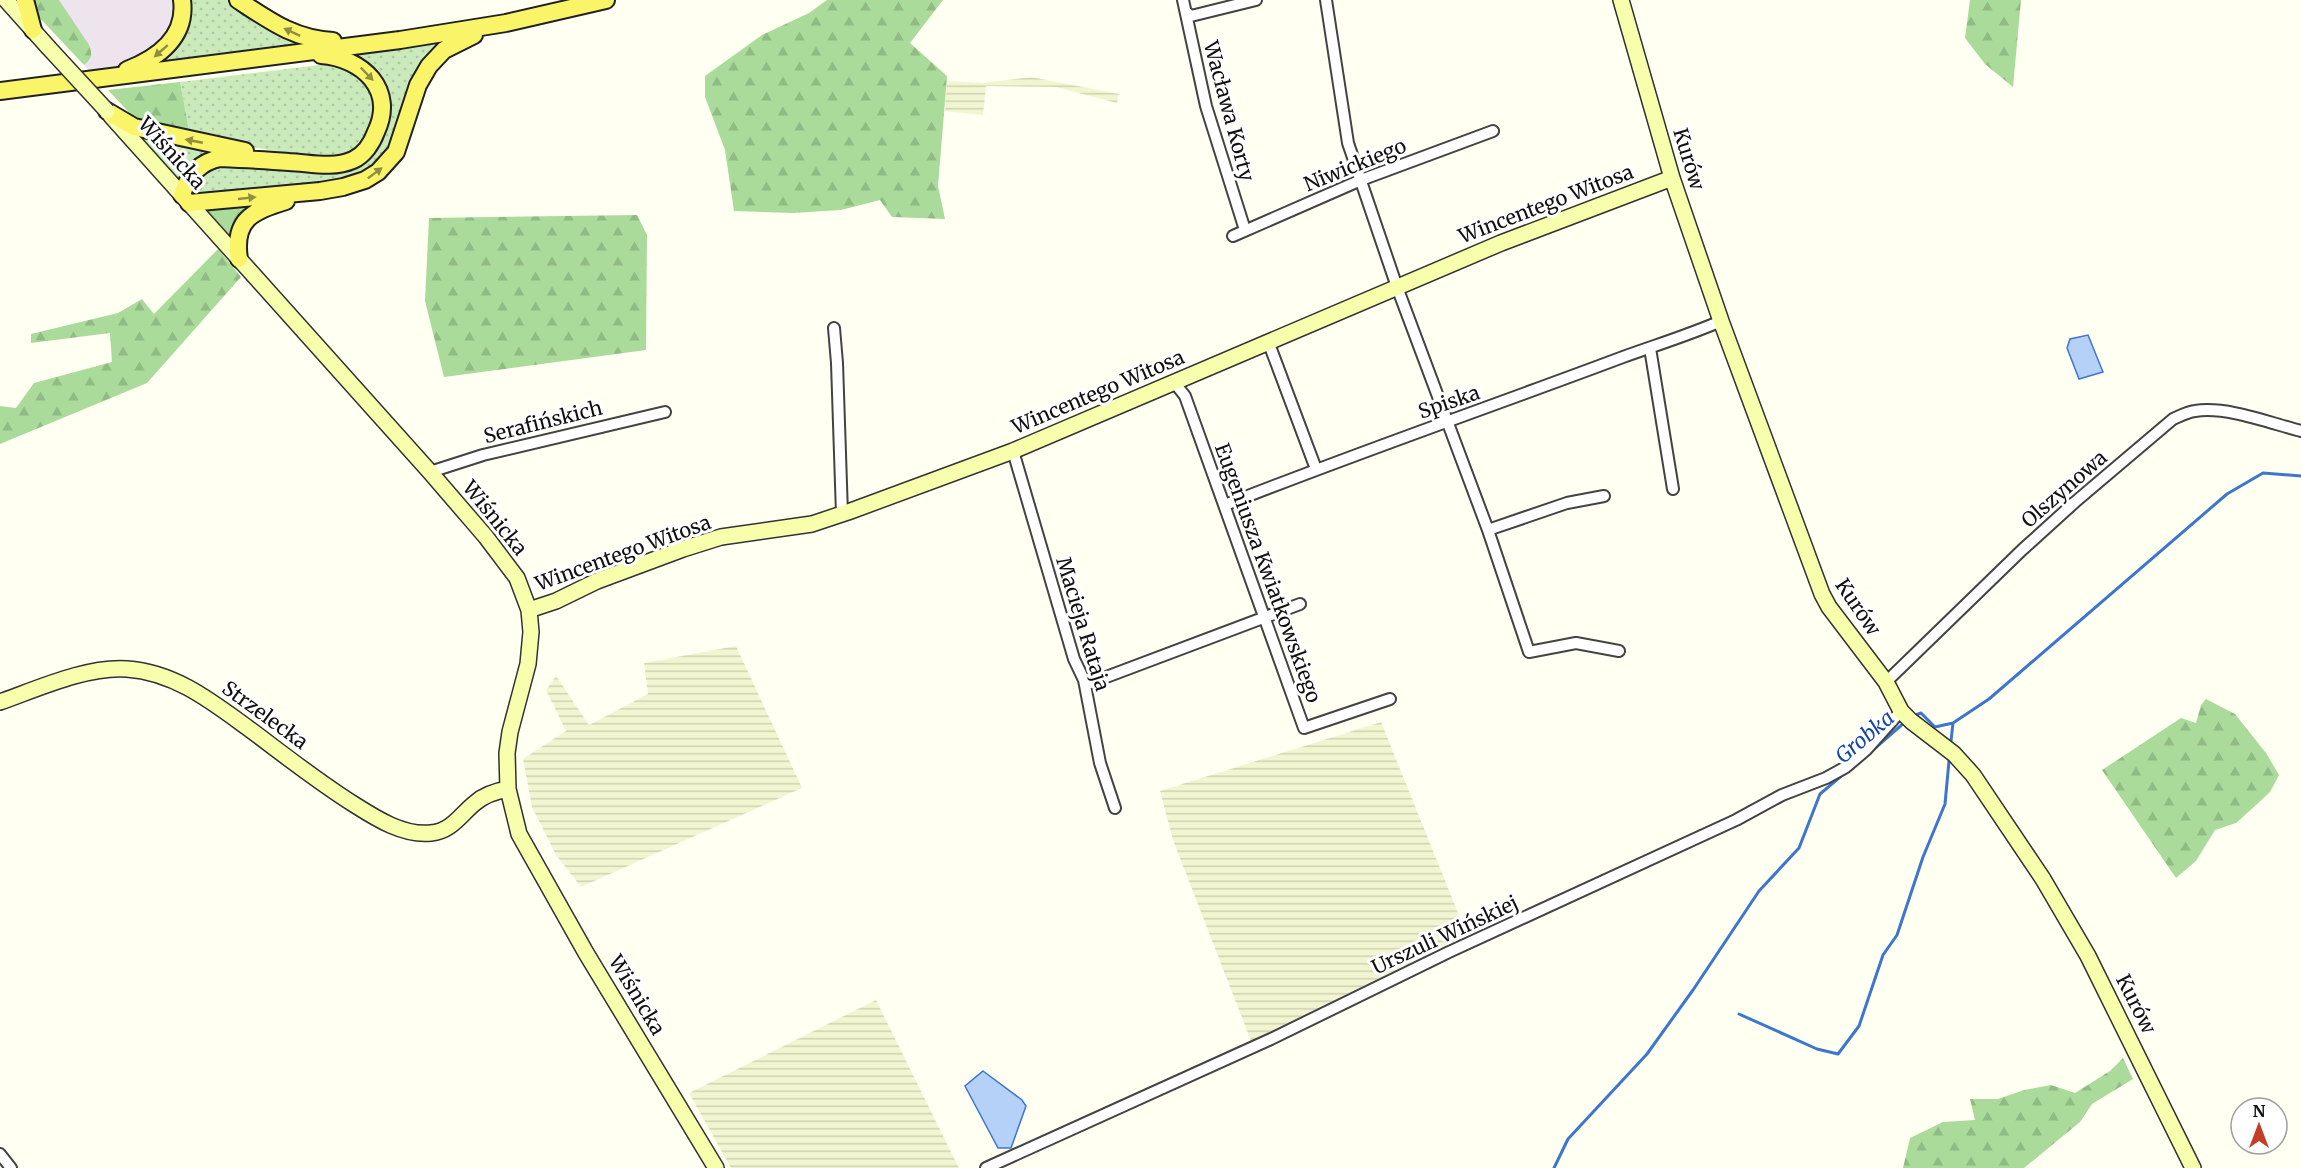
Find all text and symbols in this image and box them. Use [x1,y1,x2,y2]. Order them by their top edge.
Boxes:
one-way arrow [284,28,301,37]
street label: Wacława Korty [1198,37,1260,184]
one-way arrow [153,45,169,58]
one-way arrow [360,67,374,82]
street label: Wiśnicka [133,111,212,194]
street label: Kurów [1668,125,1711,194]
street label: Niwickiego [1300,133,1410,196]
one-way arrow [184,136,203,145]
street label: Wincentego Witosa [1454,159,1637,249]
one-way arrow [366,167,382,179]
one-way arrow [238,193,257,203]
street label: Wincentego Witosa [1007,344,1188,440]
street label: Spiska [1415,379,1483,424]
street label: Serafińskich [481,395,605,448]
street label: Eugeniusza Kwiatkowskiego [1210,440,1327,706]
street label: Olszynowa [2016,444,2112,533]
street label: Wiśnicka [457,475,533,560]
street label: Wincentego Witosa [531,509,714,596]
street label: Macieja Rataja [1051,554,1116,694]
street label: Kurów [1830,574,1887,641]
street label: Strzelecka [217,675,313,754]
water label: Grobka [1830,704,1900,769]
street label: Urszuli Wińskiej [1368,890,1522,979]
street label: Wiśnicka [603,949,671,1040]
street label: Kurów [2111,970,2162,1039]
north arrow [2229,1096,2289,1156]
text: N [2253,1101,2266,1121]

